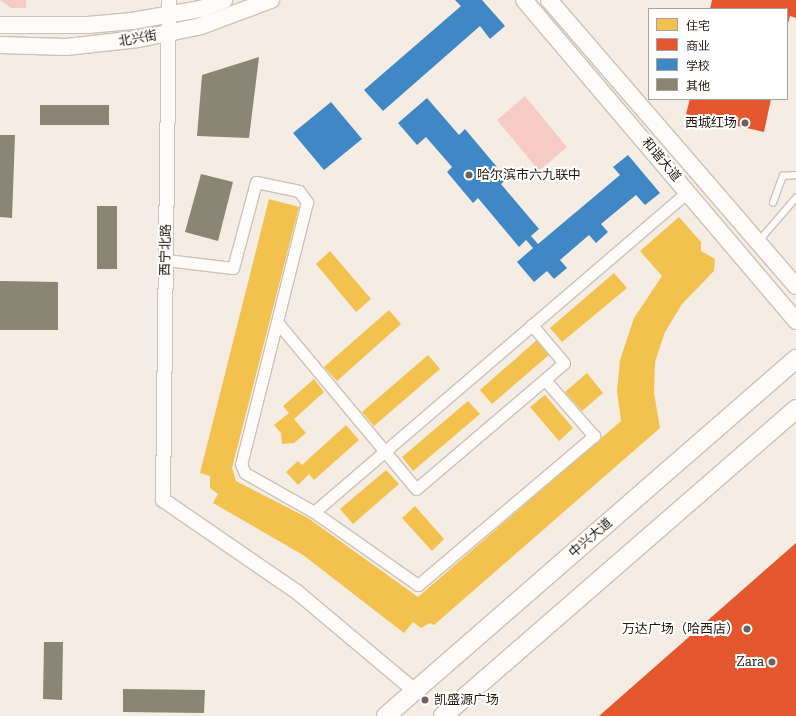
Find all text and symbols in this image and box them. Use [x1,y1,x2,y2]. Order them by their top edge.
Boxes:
legend [648,8,788,100]
text: 住宅 [686,19,710,33]
street label: 北兴街 [117,28,159,50]
text: 商业 [686,39,710,53]
text: 学校 [686,59,710,73]
text: 其他 [686,79,710,93]
place label: 西城红场 [685,115,737,131]
marker: 西城红场 [740,118,750,128]
street label: 和谐大道 [638,135,684,185]
place label: 哈尔滨市六九联中 [477,167,581,183]
marker: 哈尔滨市六九联中 [464,170,474,180]
street label: 西宁北路 [158,224,174,276]
street label: 中兴大道 [566,515,616,561]
place label: 万达广场（哈西店） [622,621,739,637]
marker: 万达广场（哈西店） [742,624,752,634]
place label: Zara [736,654,764,670]
marker: Zara [767,657,777,667]
place label: 凯盛源广场 [434,692,499,708]
marker: 凯盛源广场 [419,694,431,706]

